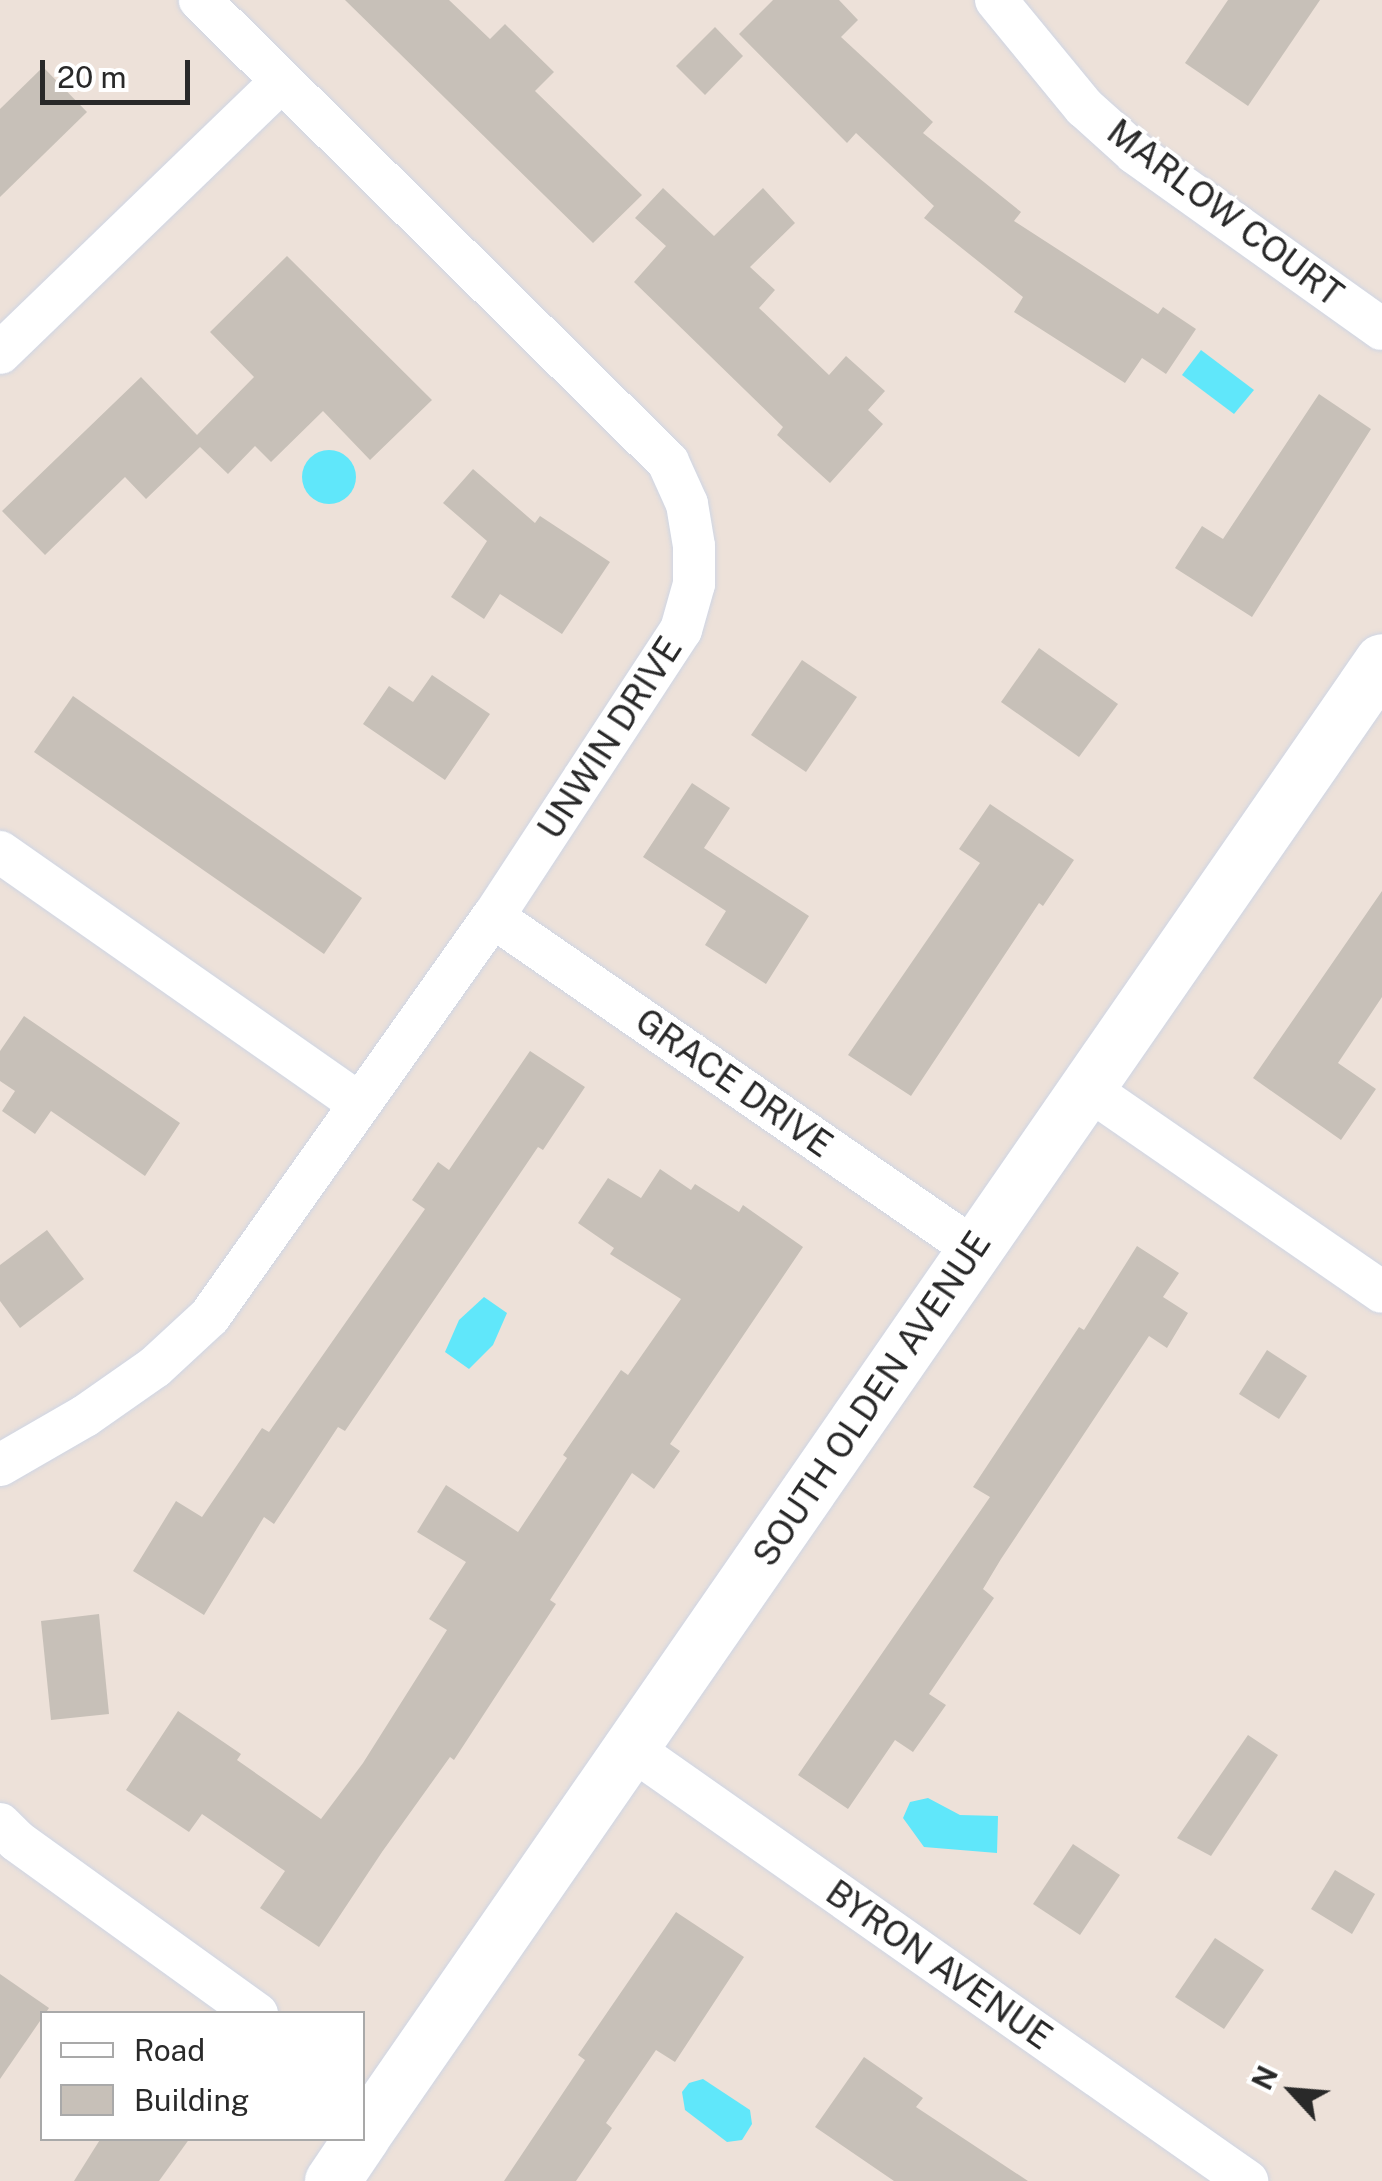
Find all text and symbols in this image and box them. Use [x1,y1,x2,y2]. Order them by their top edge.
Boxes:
scale bar [45,40,195,102]
text: 20 m [57,59,126,95]
street label: MARLOW COURT [1099,111,1351,315]
street label: UNWIN DRIVE [529,629,691,847]
street label: GRACE DRIVE [628,1000,840,1166]
street label: SOUTH OLDEN AVENUE [744,1224,1000,1574]
street label: BYRON AVENUE [818,1872,1060,2058]
legend [40,2011,365,2141]
text: Road [134,2032,205,2068]
north arrow [1242,2041,1342,2141]
text: N [1245,2061,1284,2095]
text: Building [134,2082,249,2118]

